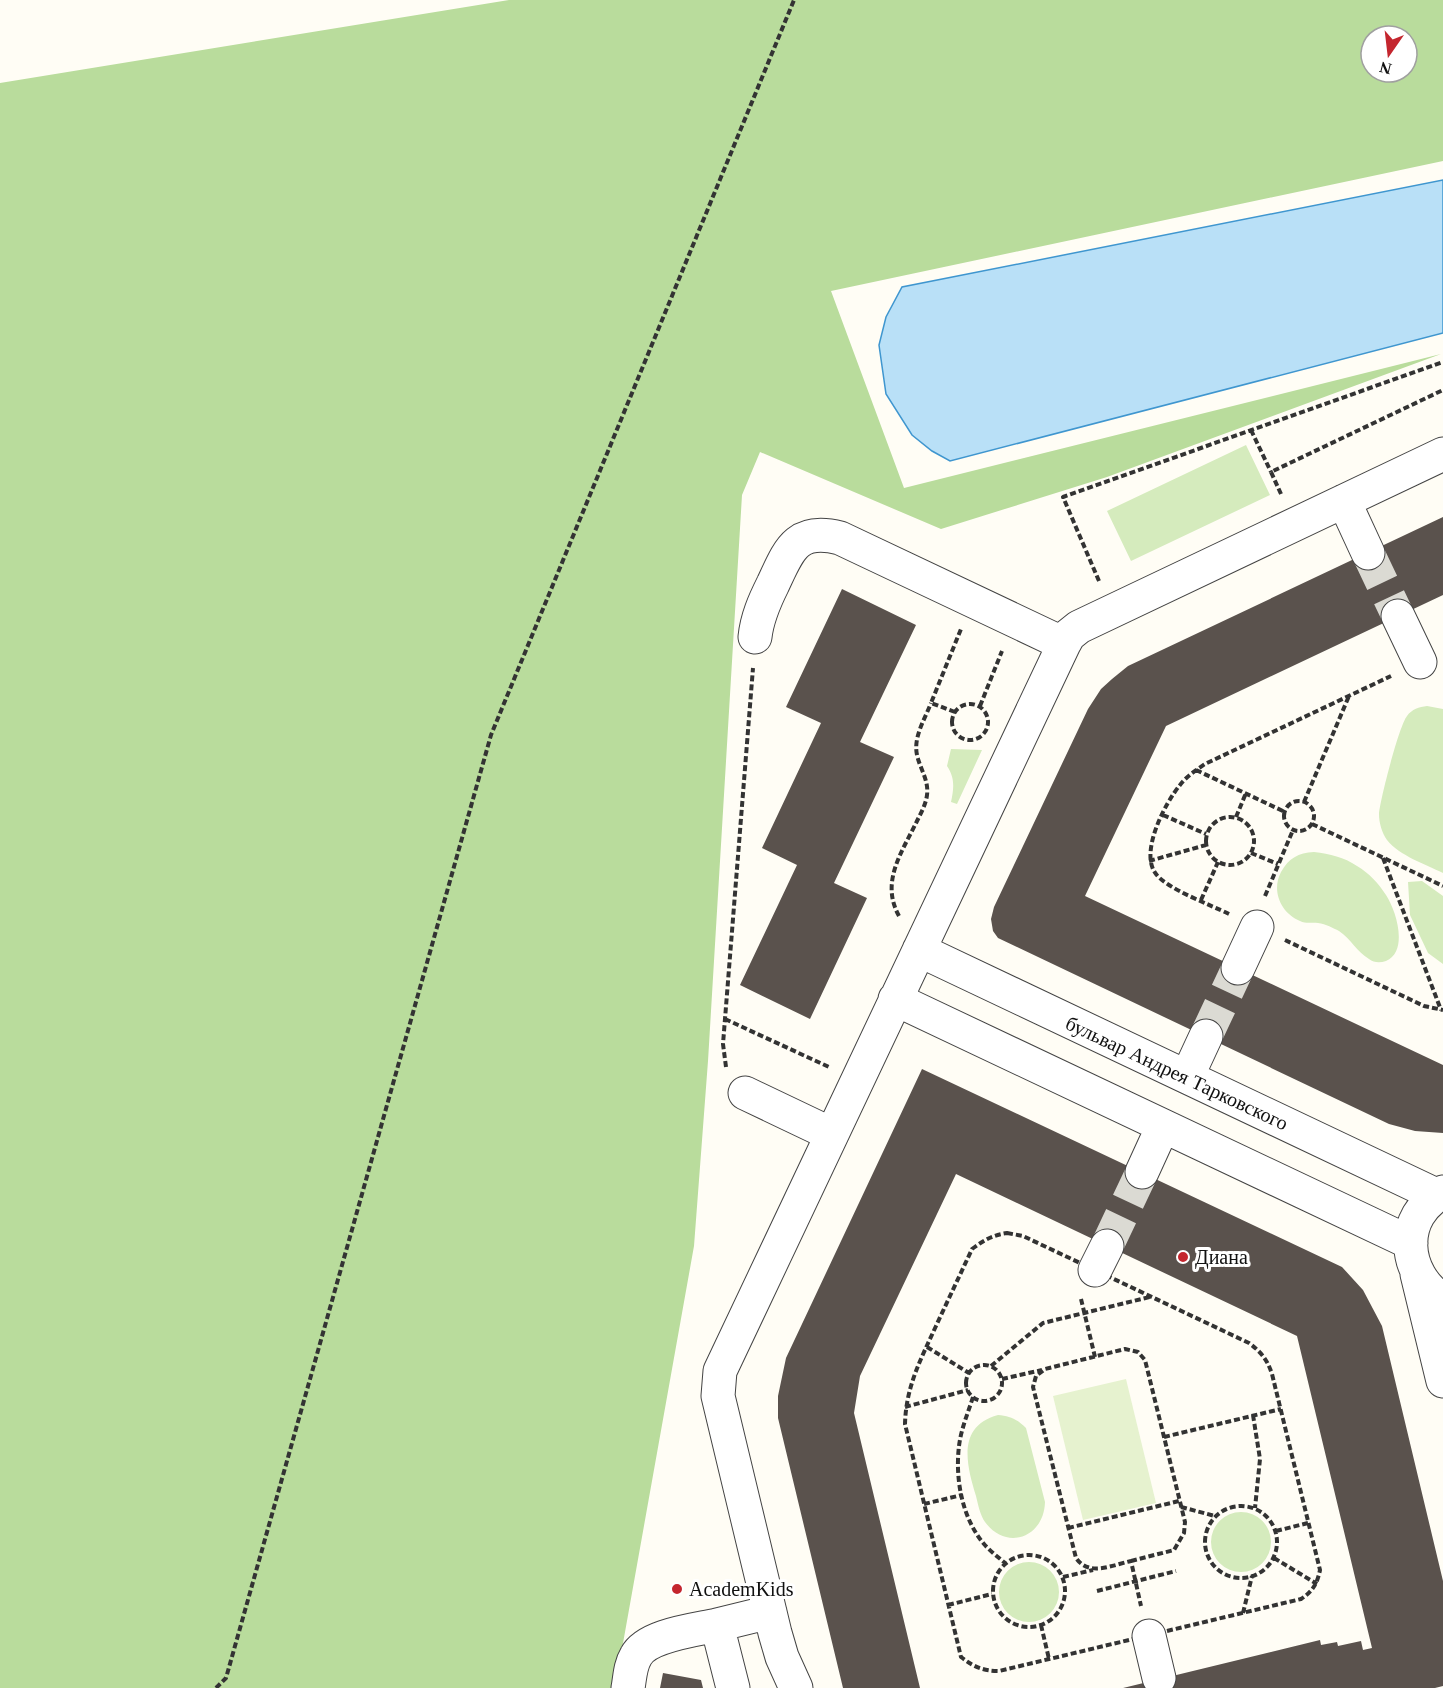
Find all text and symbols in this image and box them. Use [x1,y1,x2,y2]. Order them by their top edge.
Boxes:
north arrow [1359,24,1419,84]
text: N [1377,58,1393,78]
street label: бульвар Андрея Тарковского [1062,1012,1292,1135]
place label: Диана [1195,1246,1248,1269]
marker: Диана [1176,1250,1190,1264]
place label: AcademKids [689,1578,794,1600]
marker: AcademKids [670,1582,684,1596]

